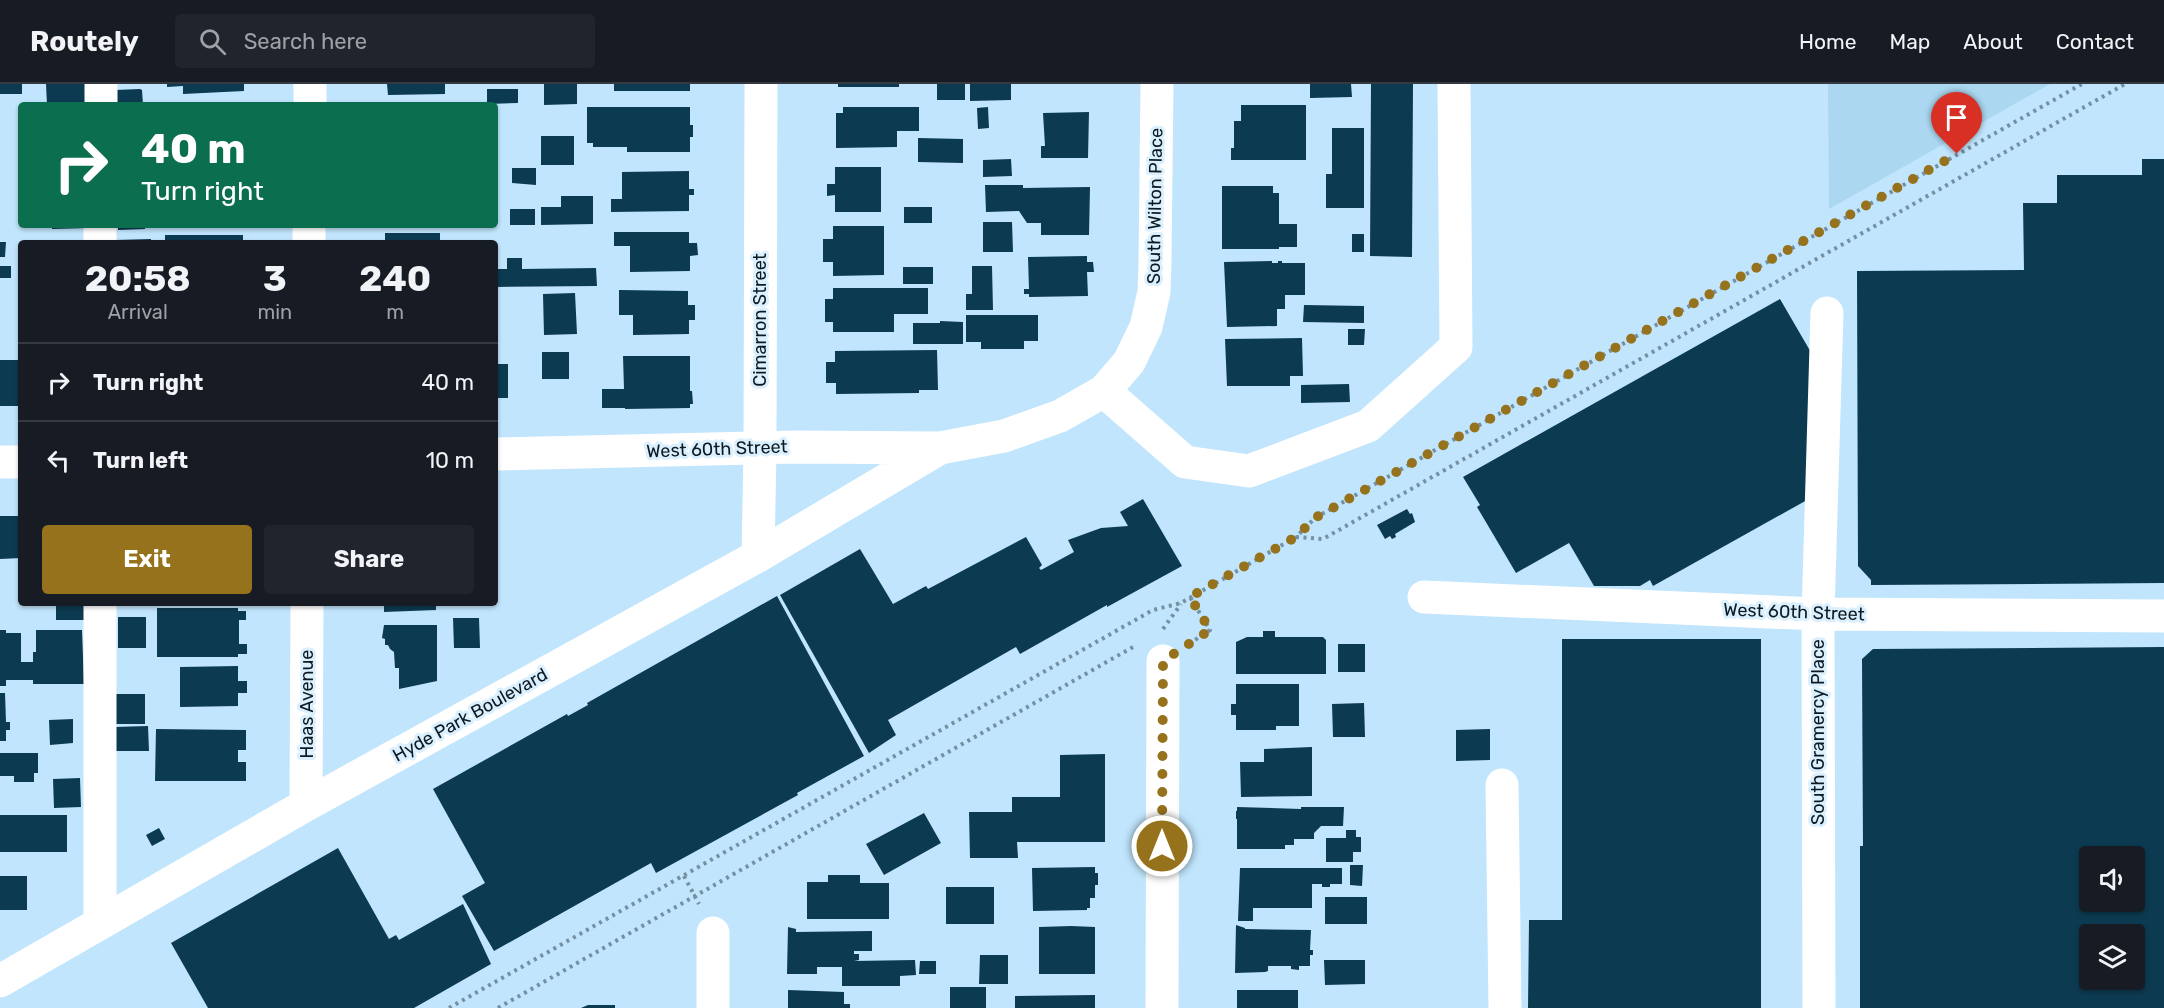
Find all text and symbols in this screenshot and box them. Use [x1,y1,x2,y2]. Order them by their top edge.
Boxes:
search box [175,14,595,68]
text: Routely [30,25,139,58]
icon: search [196,25,229,58]
text: Search here [244,28,367,55]
text: Home [1799,29,1856,54]
text: Map [1889,29,1930,54]
text: About [1963,29,2023,54]
text: Contact [2056,29,2134,54]
pin [1931,92,1982,154]
icon: arrive [1940,101,1973,134]
text: 40 m [141,124,246,174]
icon: right [42,126,120,204]
street label: South Wilton Place [1143,128,1167,284]
text: Turn right [141,175,264,207]
street label: Cimarron Street [749,253,771,387]
text: 20:58 [85,257,191,300]
text: 3 [263,257,287,300]
text: 240 [359,257,431,300]
text: Arrival [108,300,168,324]
text: min [257,300,292,324]
text: m [386,300,404,324]
icon: right [42,366,75,399]
text: Turn right [93,369,203,396]
text: 40 m [421,369,474,396]
street label: West 60th Street [646,436,788,462]
icon: left [42,444,75,477]
text: Turn left [93,447,188,474]
text: 10 m [426,447,474,474]
button: Exit [42,525,252,594]
button: Share [264,525,474,594]
street label: West 60th Street [1723,599,1865,625]
street label: South Gramercy Place [1807,639,1829,825]
street label: Haas Avenue [296,650,318,758]
street label: Hyde Park Boulevard [389,663,551,767]
position arrow [1130,814,1194,878]
map controls [2079,846,2145,990]
button: sound [2079,846,2145,912]
button: layers [2079,924,2145,990]

